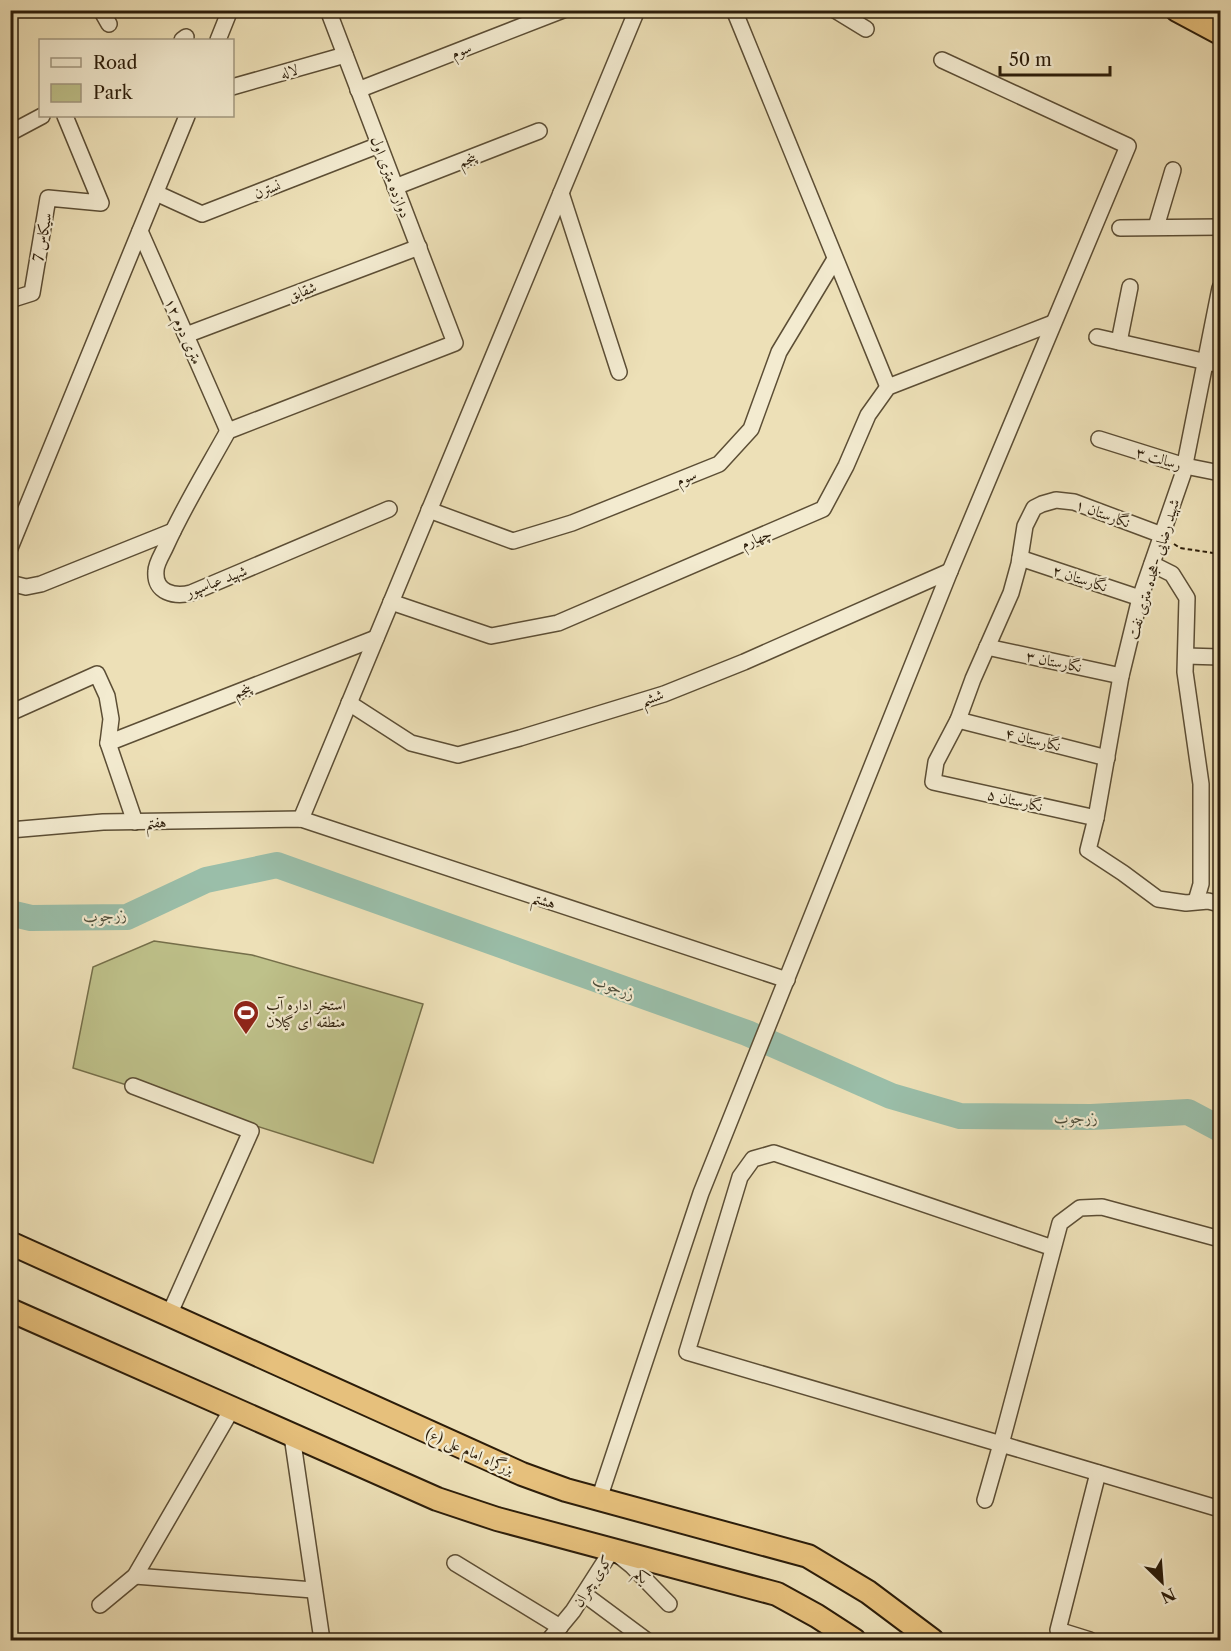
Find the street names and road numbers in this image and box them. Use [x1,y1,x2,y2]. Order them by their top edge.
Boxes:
street label: سوم [448,37,475,66]
street label: لاله [278,59,300,83]
street label: دوازده متری اول [367,133,415,221]
street label: پنجم [455,146,482,176]
street label: نسترن [251,175,283,203]
street label: سیکاس 7 [28,211,56,263]
street label: شقایق [285,277,319,305]
street label: ۱۲ متری دوم [157,295,207,369]
street label: رسالت ۳ [1134,442,1184,474]
street label: سوم [673,464,701,493]
street label: نگارستان ۱ [1073,494,1133,532]
street label: شهید رضایی -هجده متری نفت [1123,496,1184,642]
street label: چهارم [738,523,776,557]
street label: نگارستان ۲ [1050,560,1110,596]
street label: شهید عباسپور [181,561,250,603]
street label: نگارستان ۳ [1024,646,1084,676]
street label: پنجم [230,677,257,707]
street label: ششم [638,684,668,715]
street label: نگارستان ۴ [1003,723,1063,755]
street label: نگارستان ۵ [985,784,1045,816]
street label: هفتم [145,812,167,838]
street label: هشتم [528,887,558,918]
street label: بزرگراه امام علی (ع) [421,1423,517,1483]
street label: کوی چمران [568,1551,617,1611]
street label: یکم [627,1565,654,1592]

